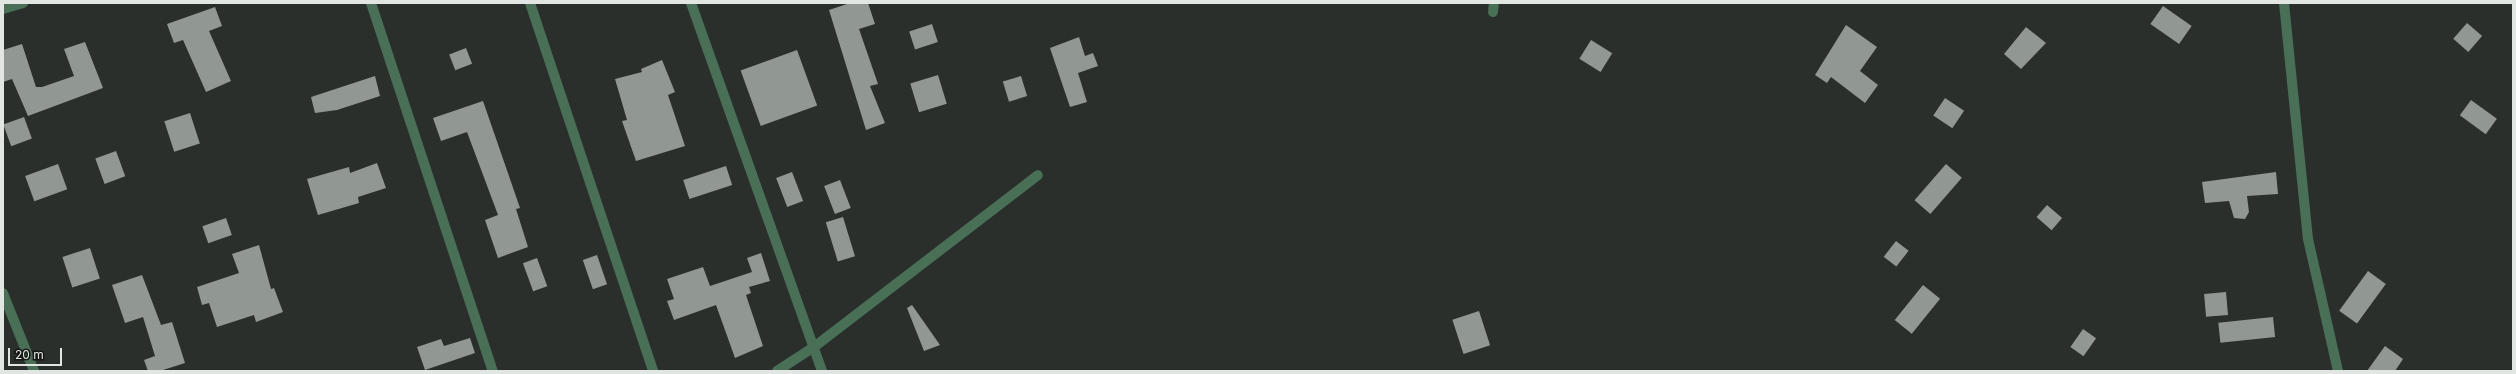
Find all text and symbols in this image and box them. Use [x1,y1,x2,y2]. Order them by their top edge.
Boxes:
scale bar [10,340,64,366]
text: 20 m [15,347,44,362]

